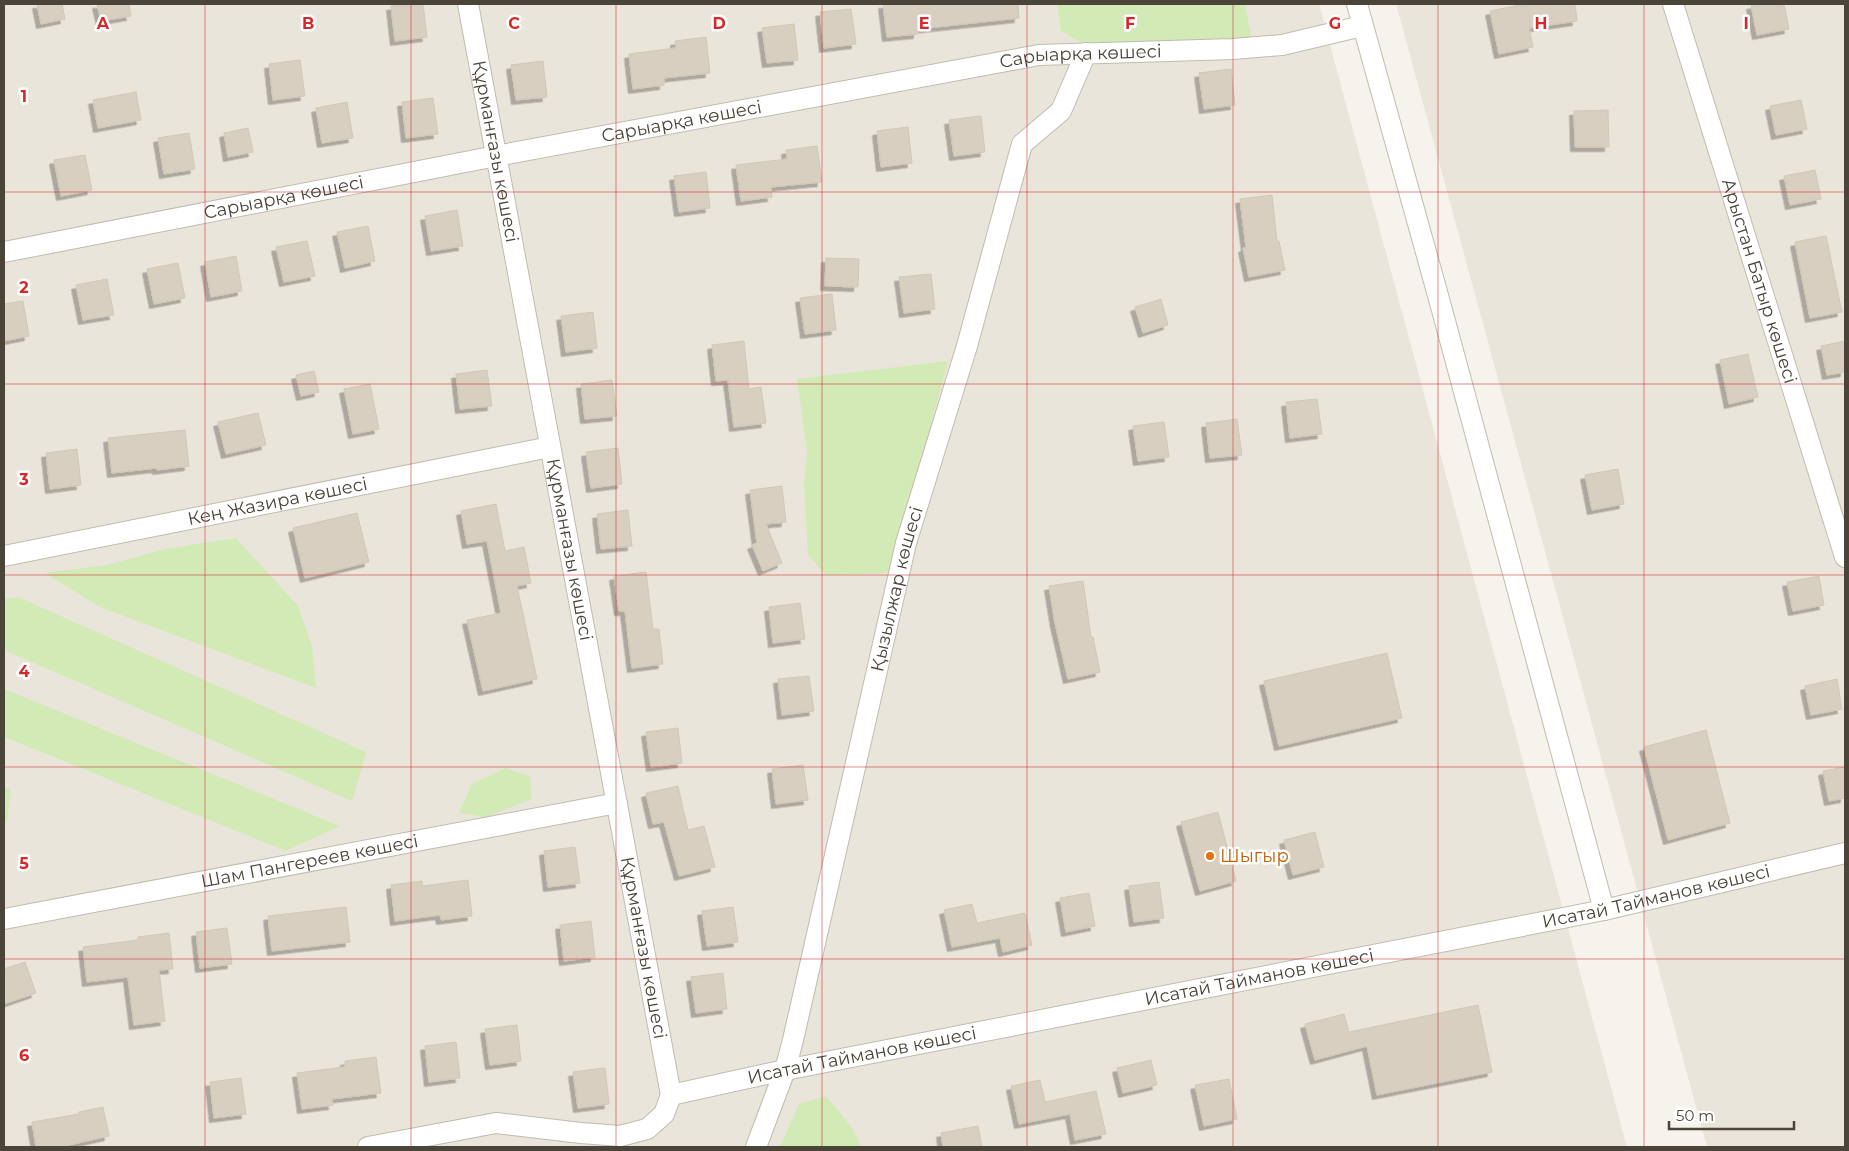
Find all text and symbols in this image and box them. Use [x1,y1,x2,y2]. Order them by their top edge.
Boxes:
text: A [96,14,110,33]
text: B [302,14,314,33]
text: C [508,14,520,33]
text: D [712,14,726,33]
text: E [919,14,929,33]
text: F [1125,14,1135,33]
text: G [1329,14,1341,33]
text: H [1535,14,1547,33]
text: I [1743,14,1749,33]
street label: Сарыарқа көшесі [998,40,1162,73]
street label: Құрманғазы көшесі [468,59,523,244]
text: 1 [21,87,27,106]
street label: Сарыарқа көшесі [600,96,763,147]
street label: Сарыарқа көшесі [202,171,366,224]
street label: Арыстан Батыр көшесі [1717,176,1801,386]
text: 2 [19,278,29,297]
street label: Құрманғазы көшесі [542,457,597,643]
text: 3 [18,470,29,489]
street label: Кең Жазира көшесі [186,473,369,530]
street label: Қызылжар көшесі [866,504,928,674]
text: 4 [18,662,30,681]
street label: Шам Пангереев көшесі [199,830,420,893]
place label: Шыгыр [1220,845,1289,867]
marker: Шыгыр [1204,850,1216,862]
text: 5 [19,854,29,873]
street label: Құрманғазы көшесі [616,855,671,1041]
street label: Исатай Тайманов көшесі [1540,860,1772,933]
street label: Исатай Тайманов көшесі [1143,944,1376,1010]
street label: Исатай Тайманов көшесі [745,1022,978,1089]
text: 6 [19,1046,29,1065]
scale bar [1669,1098,1794,1130]
text: 50 m [1676,1106,1714,1125]

